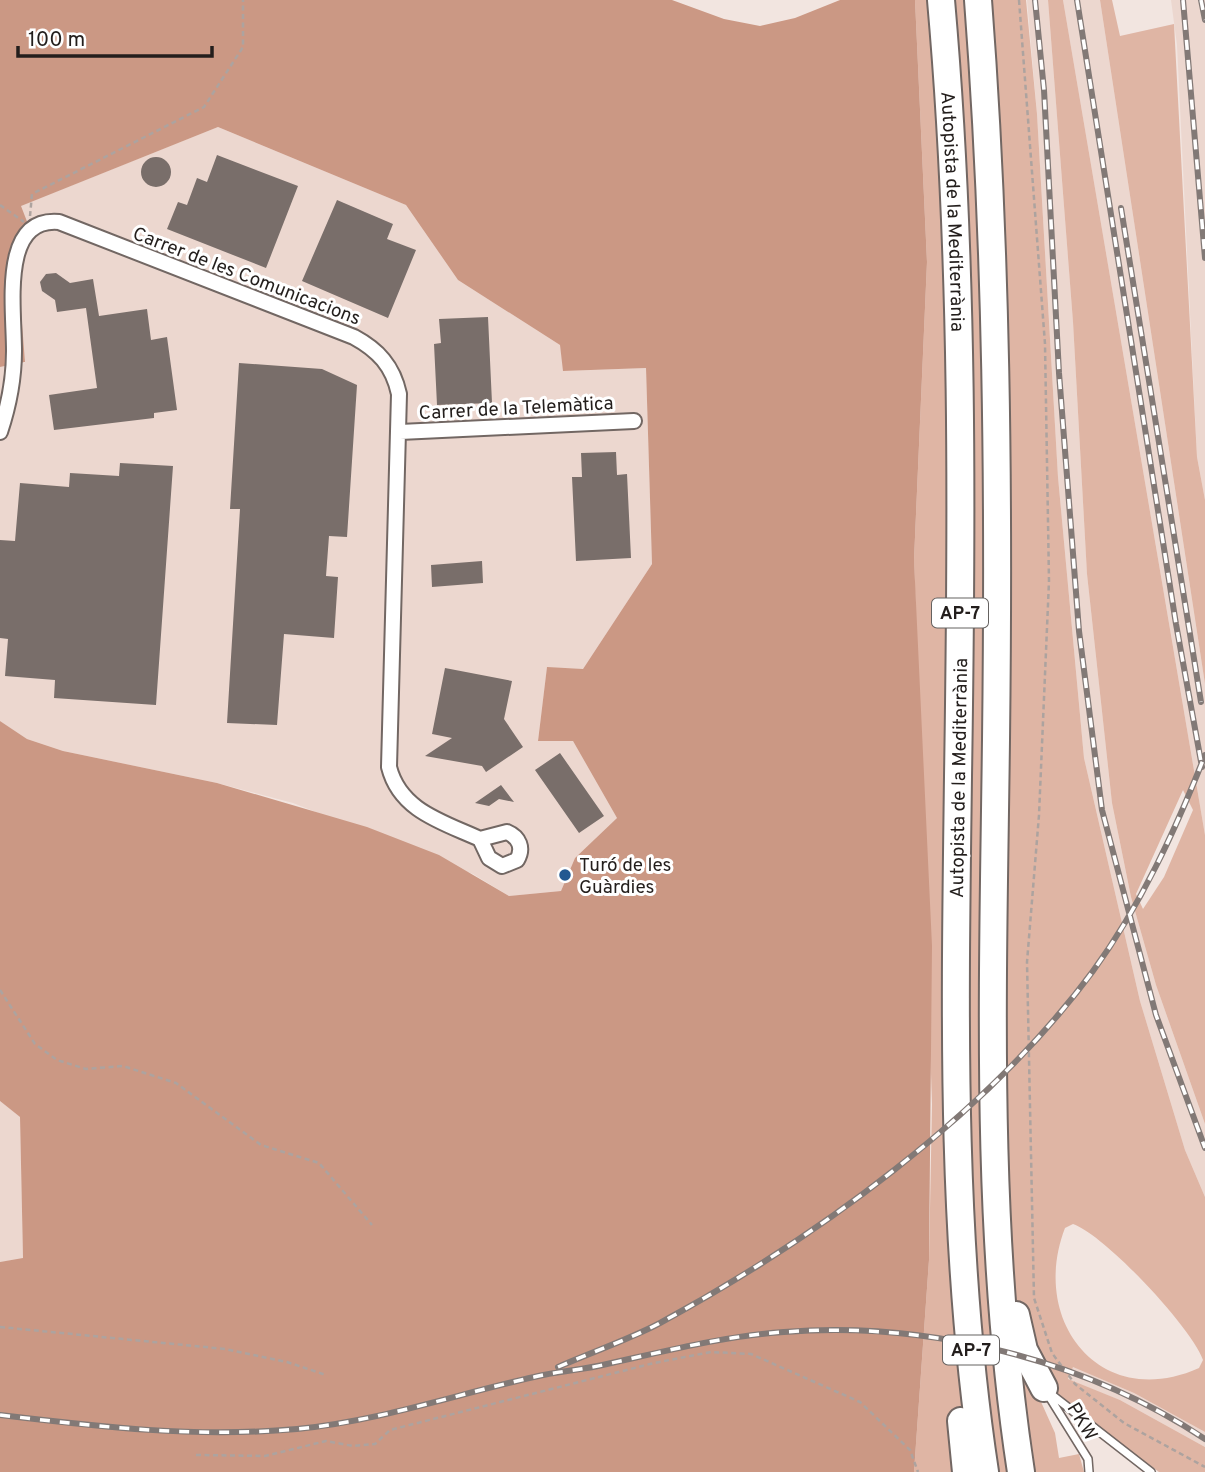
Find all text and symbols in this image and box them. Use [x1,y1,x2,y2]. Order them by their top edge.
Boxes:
scale bar [18,14,212,58]
text: 100 m [28,27,85,54]
street label: Autopista de la Mediterrània [934,91,969,332]
street label: Carrer de les Comunicacions [129,222,364,331]
street label: Carrer de la Telemàtica [418,392,614,426]
road number: AP-7 [932,598,988,628]
street label: Autopista de la Mediterrània [946,658,974,898]
place label: Turó de les Guàrdies [579,854,671,900]
marker: Turó de les Guàrdies [557,867,573,883]
road number: AP-7 [943,1336,999,1364]
street label: PKW [1061,1399,1102,1446]

